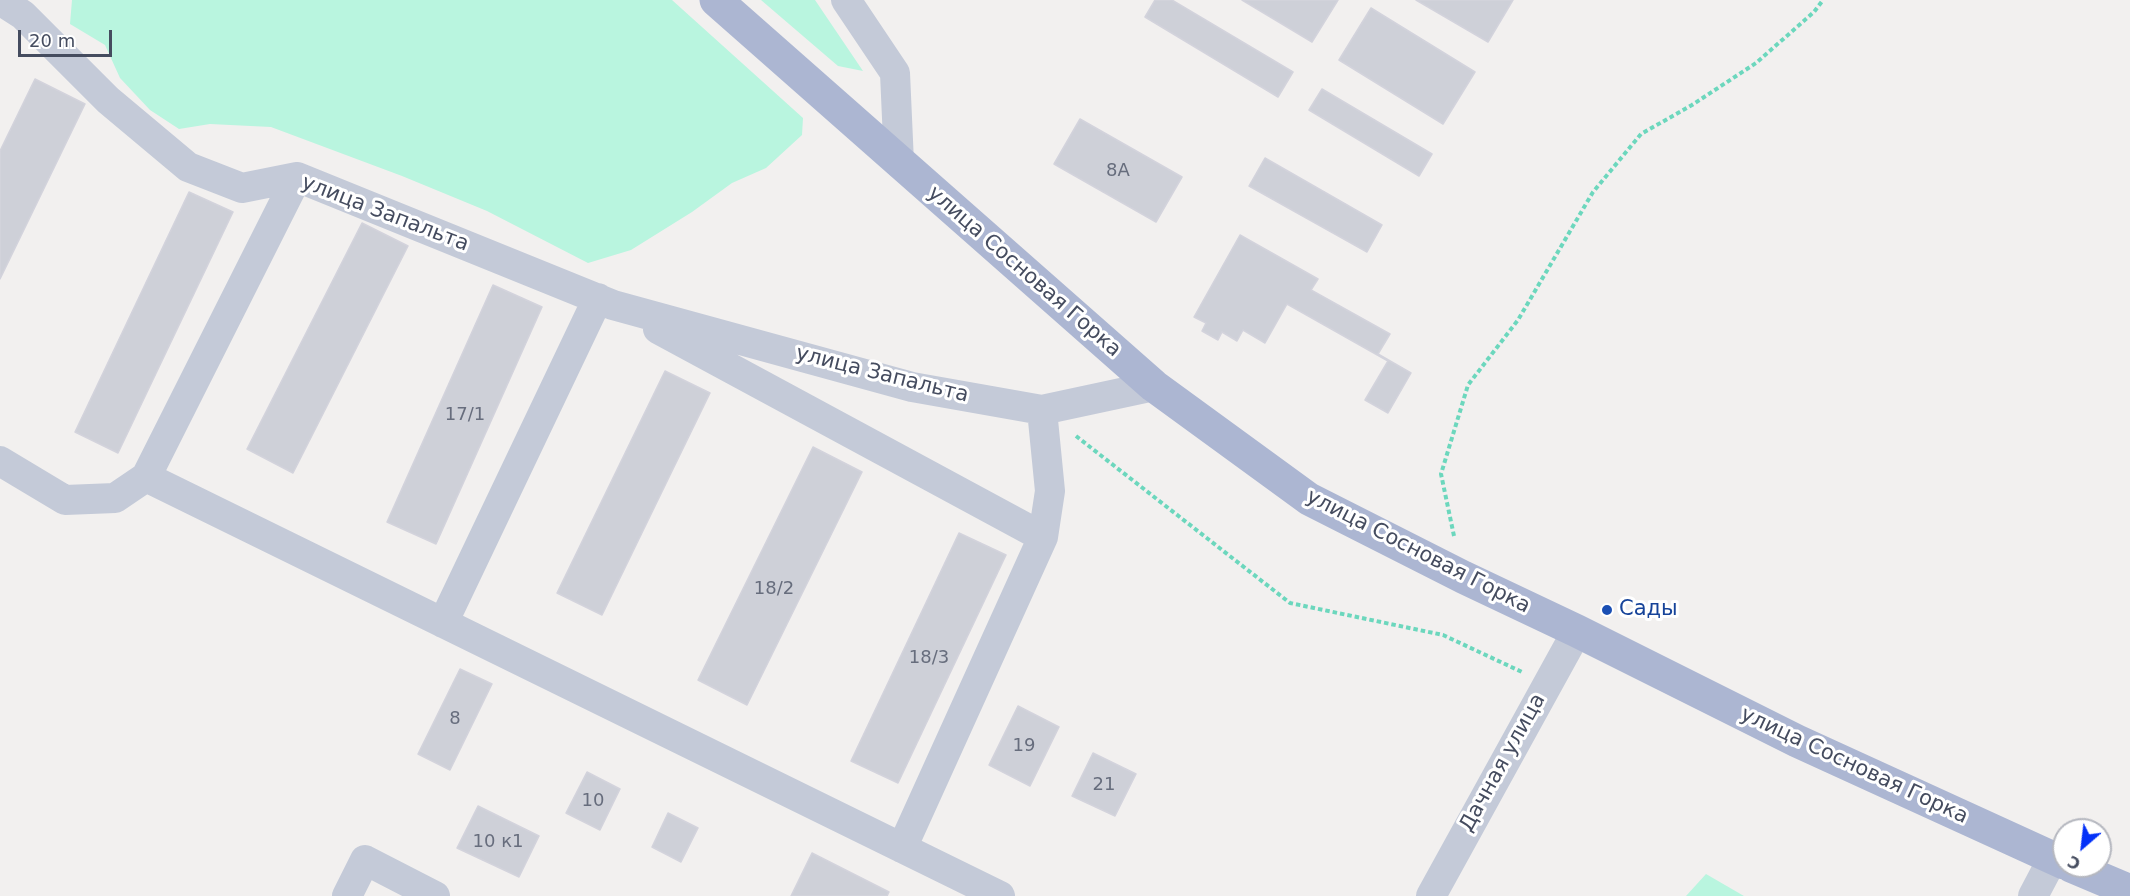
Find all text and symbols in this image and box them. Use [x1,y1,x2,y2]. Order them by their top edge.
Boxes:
scale bar [21,18,116,56]
text: 20 m [29,30,75,51]
house number: 8А [1106,160,1130,182]
street label: улица Запальта [298,170,472,258]
street label: улица Сосновая Горка [922,181,1126,363]
street label: улица Запальта [793,341,971,409]
house number: 17/1 [445,404,485,426]
street label: улица Сосновая Горка [1302,484,1534,620]
house number: 18/2 [754,578,794,600]
place label: Сады [1619,597,1678,623]
marker: Сады [1600,603,1614,617]
house number: 18/3 [909,647,949,669]
street label: Дачная улица [1455,689,1551,837]
street label: улица Сосновая Горка [1736,702,1972,830]
house number: 8 [449,708,461,730]
house number: 19 [1013,735,1035,757]
house number: 21 [1093,774,1115,796]
house number: 10 [582,790,604,812]
north arrow [2052,818,2112,878]
house number: 10 к1 [473,831,523,853]
text: С [2065,851,2084,874]

